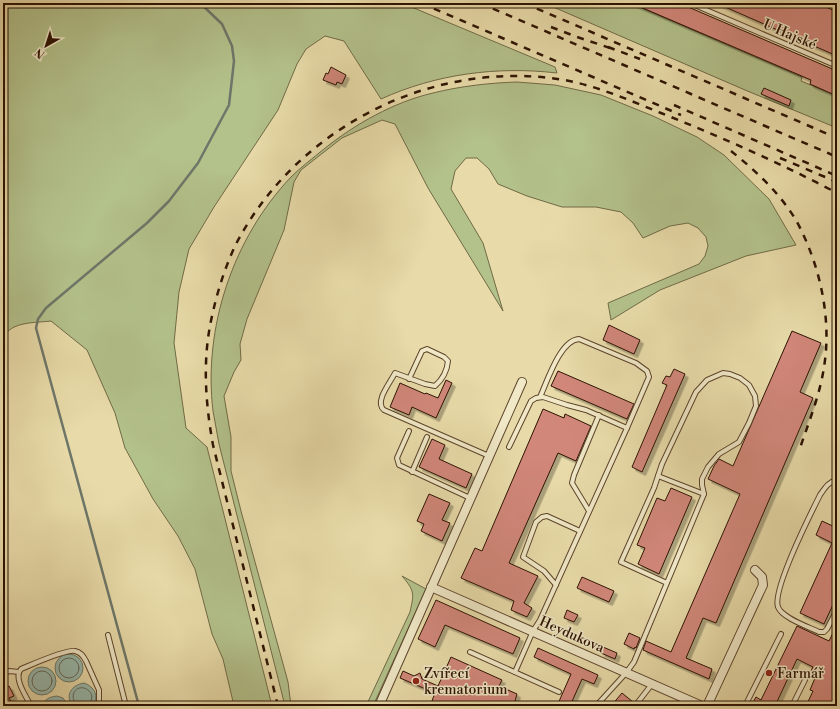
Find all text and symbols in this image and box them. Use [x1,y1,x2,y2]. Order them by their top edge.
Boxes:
street label: U Hajské [760,16,819,54]
north arrow [26,26,66,66]
text: N [32,45,48,61]
street label: Heydukova [536,613,608,658]
place label: Zvířecí krematorium [424,665,508,699]
place label: Farmář [777,665,824,683]
marker: Farmář [764,668,774,678]
marker: Zvířecí krematorium [411,676,421,686]

